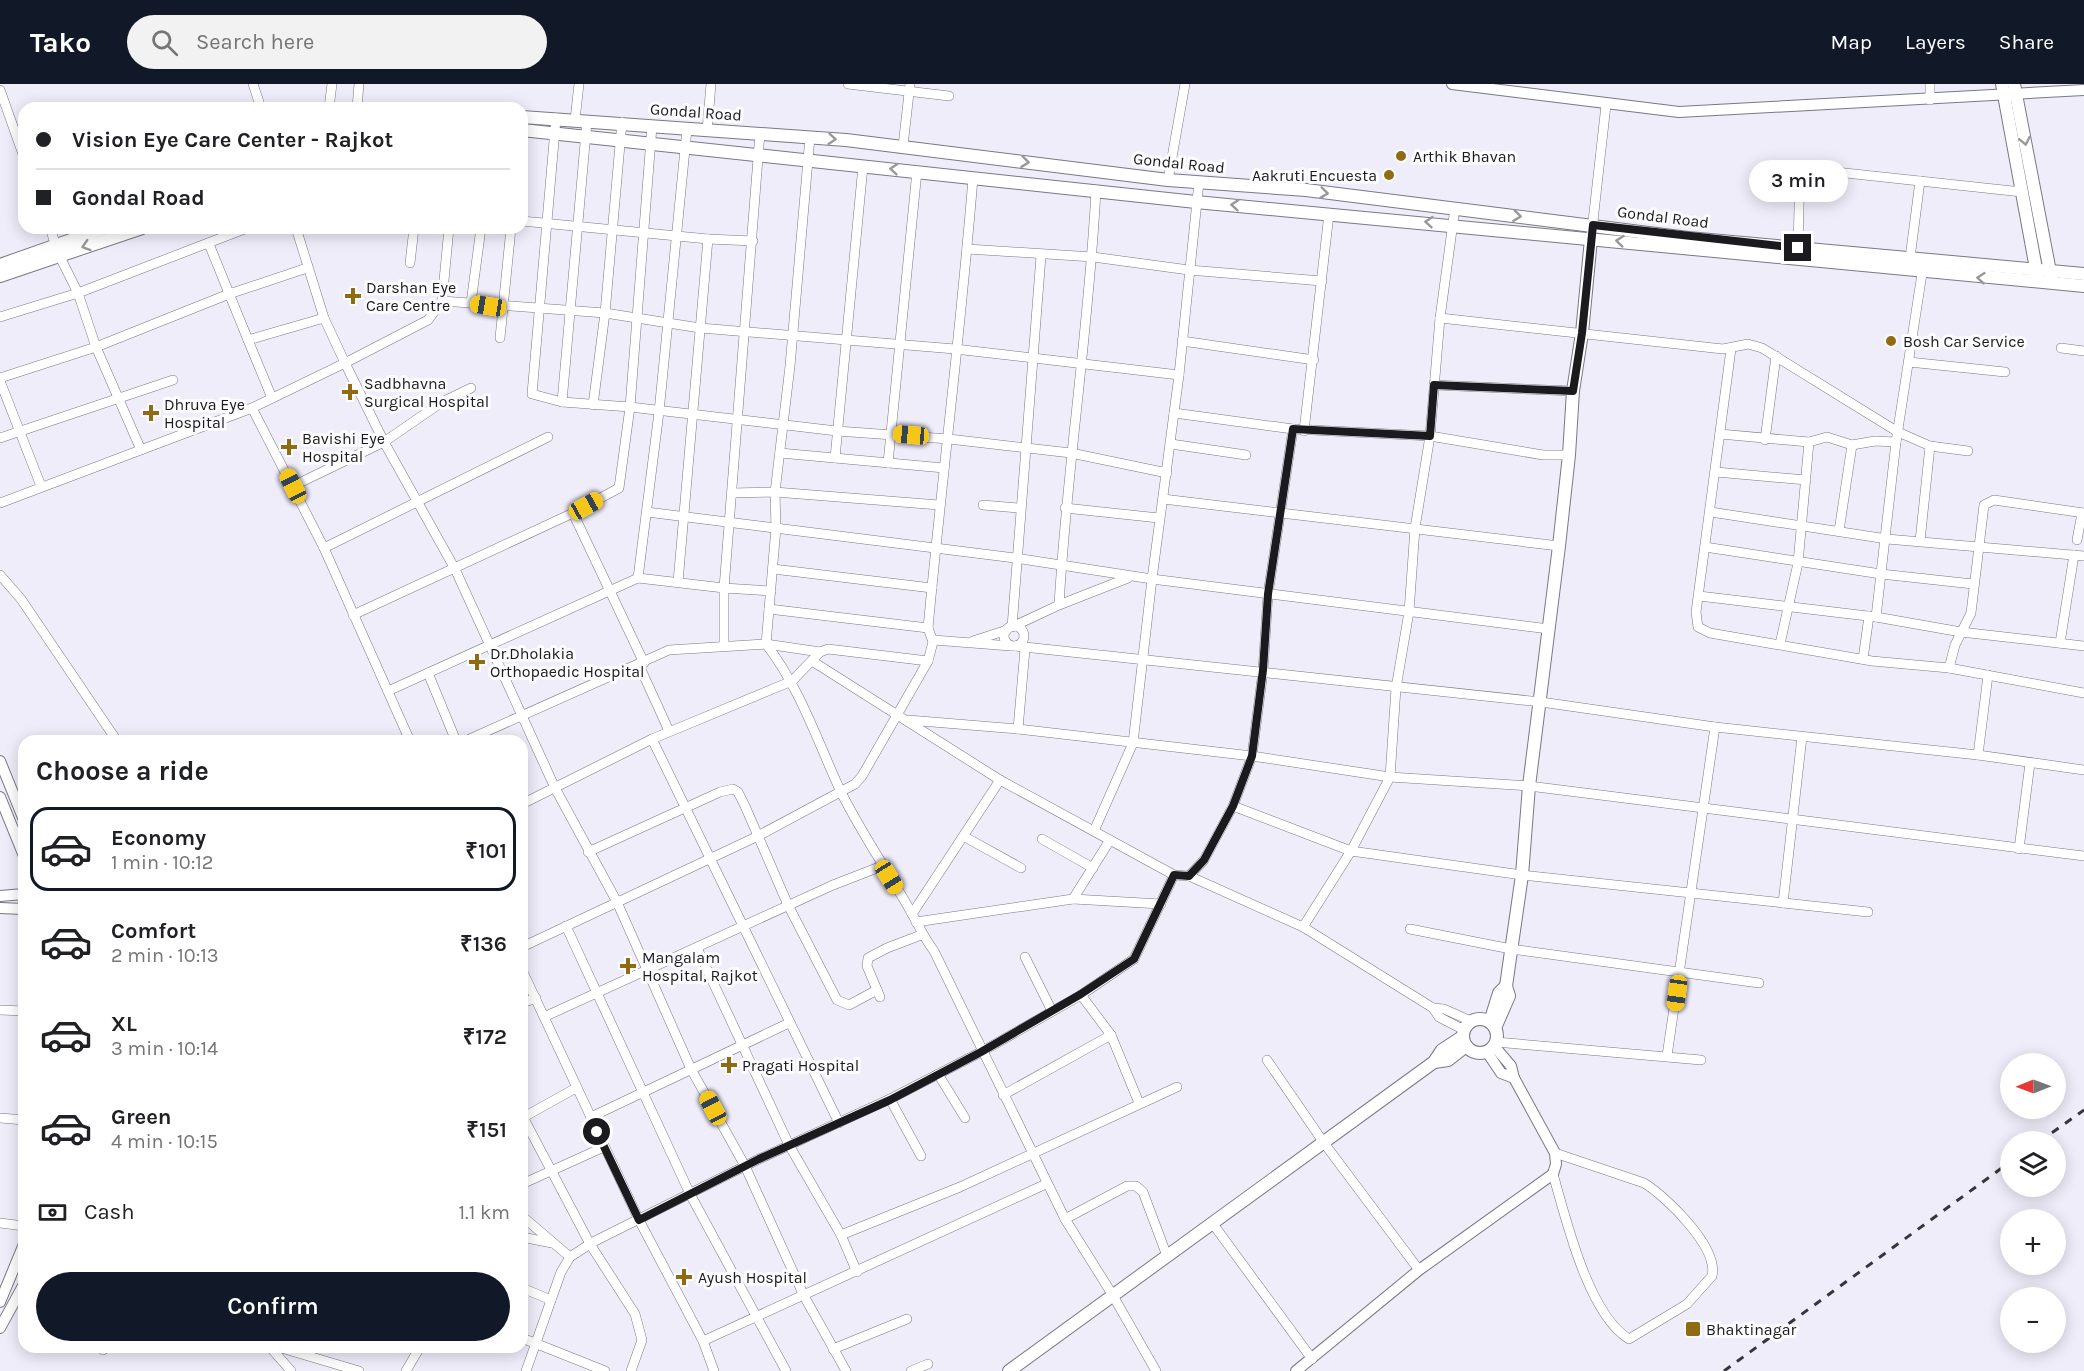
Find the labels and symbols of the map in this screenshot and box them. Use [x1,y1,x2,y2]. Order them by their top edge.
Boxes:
street label: Gondal Road [649,99,743,125]
one-way arrow [827,132,836,145]
one-way arrow [2018,136,2031,146]
place label: Arthik Bhavan [1413,147,1516,166]
street label: Gondal Road [1132,149,1226,177]
marker: Arthik Bhavan [1394,149,1408,163]
one-way arrow [1021,155,1030,168]
callout: 3 min [1748,161,1848,203]
one-way arrow [890,163,899,176]
place label: Aakruti Encuesta [1252,166,1377,185]
marker: Aakruti Encuesta [1382,168,1396,182]
one-way arrow [1319,186,1328,198]
one-way arrow [1230,199,1239,212]
street label: Gondal Road [1616,202,1710,232]
one-way arrow [1513,209,1522,222]
one-way arrow [1424,216,1433,229]
route end [1784,234,1811,261]
one-way arrow [1615,235,1624,248]
one-way arrow [81,239,92,252]
one-way arrow [1976,272,1985,285]
place label: Darshan Eye Care Centre [366,278,456,315]
marker: Darshan Eye Care Centre [344,287,362,305]
car [469,294,507,318]
place label: Bosh Car Service [1903,332,2025,351]
marker: Bosh Car Service [1884,334,1898,348]
place label: Sadbhavna Surgical Hospital [364,374,489,411]
marker: Sadbhavna Surgical Hospital [341,383,359,401]
place label: Dhruva Eye Hospital [164,395,245,432]
marker: Dhruva Eye Hospital [142,404,160,422]
car [892,424,930,446]
place label: Bavishi Eye Hospital [302,429,385,466]
marker: Bavishi Eye Hospital [280,438,298,456]
car [277,466,309,506]
car [566,489,606,523]
place label: Dr.Dholakia Orthopaedic Hospital [490,644,644,681]
marker: Dr.Dholakia Orthopaedic Hospital [468,653,486,671]
car [872,857,906,897]
place label: Mangalam Hospital, Rajkot [642,948,758,985]
marker: Mangalam Hospital, Rajkot [619,957,637,975]
car [1666,974,1688,1012]
north arrow [2000,1053,2066,1119]
marker: Pragati Hospital [720,1056,738,1074]
place label: Pragati Hospital [742,1056,859,1075]
car [697,1088,729,1128]
route start [583,1118,610,1145]
marker: Ayush Hospital [675,1268,693,1286]
place label: Ayush Hospital [698,1268,807,1287]
marker: Bhaktinagar [1684,1320,1702,1338]
place label: Bhaktinagar [1706,1320,1797,1339]

